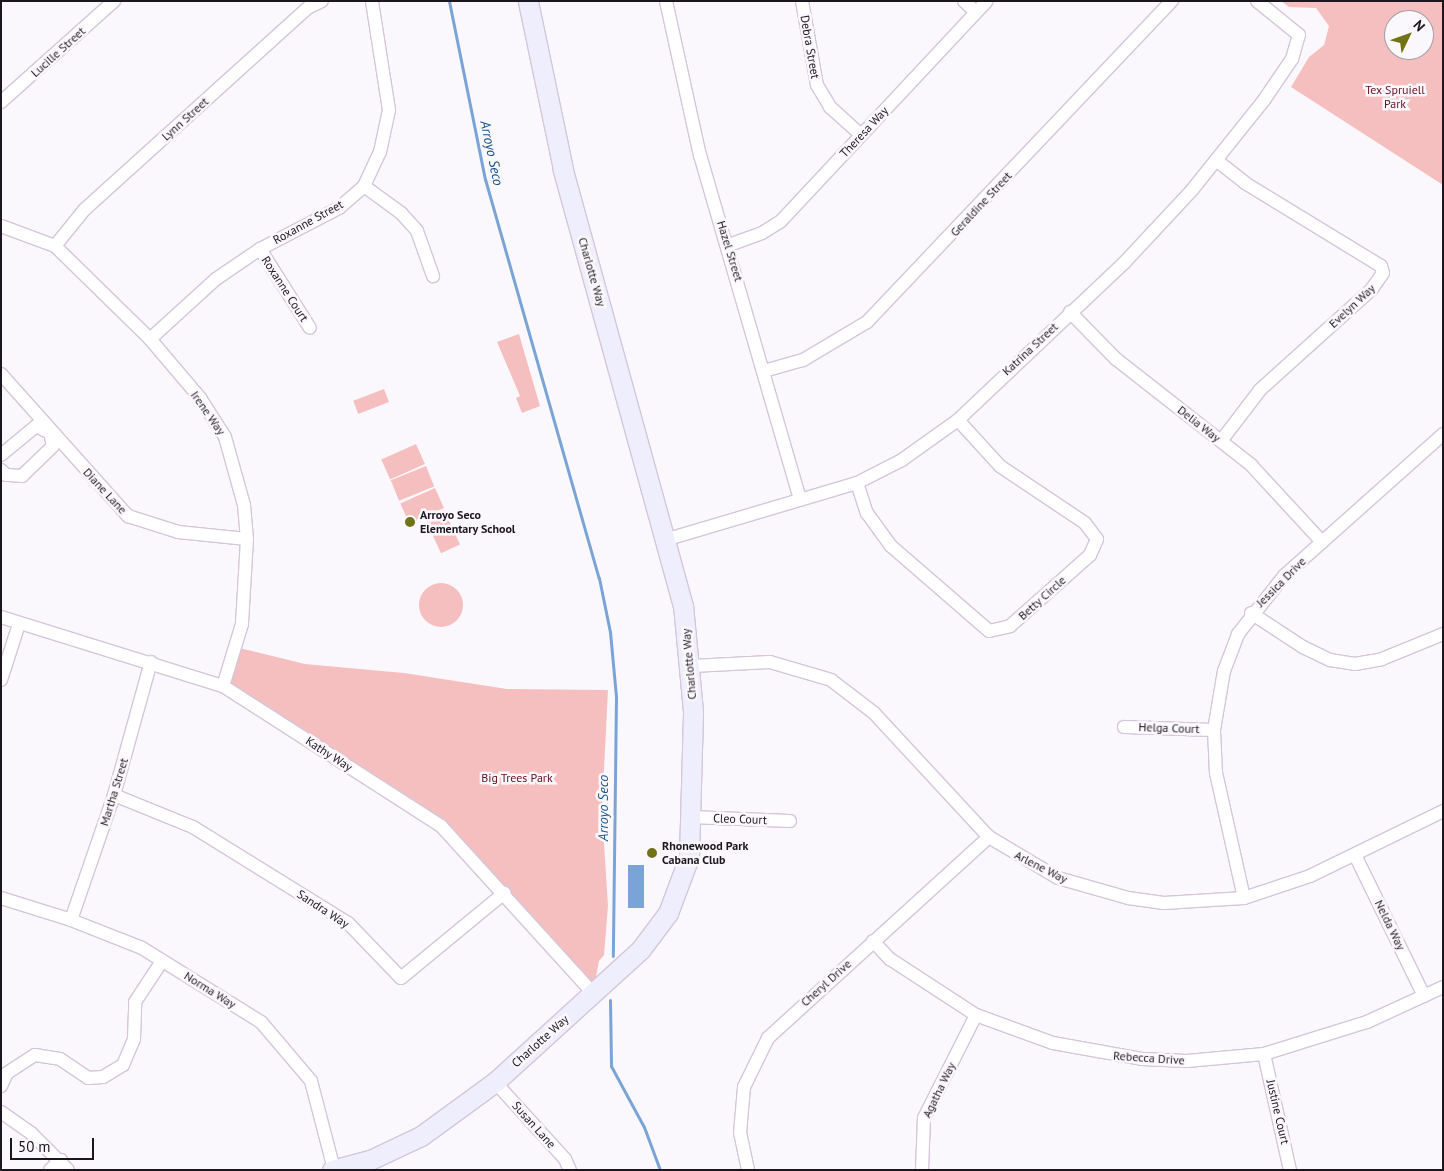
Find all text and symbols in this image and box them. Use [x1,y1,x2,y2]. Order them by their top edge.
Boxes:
north arrow [1384,10,1434,60]
street label: Debra Street [797,14,823,80]
text: N [1410,16,1429,35]
street label: Lucille Street [28,24,88,80]
park label: Tex Spruiell Park [1365,83,1425,111]
street label: Lynn Street [159,94,211,144]
street label: Theresa Way [837,103,891,161]
water label: Arroyo Seco [477,119,507,187]
street label: Geraldine Street [947,169,1015,239]
street label: Roxanne Street [270,197,346,247]
street label: Hazel Street [714,219,746,283]
street label: Charlotte Way [575,236,609,308]
street label: Roxanne Court [259,254,311,324]
street label: Evelyn Way [1326,281,1378,331]
street label: Katrina Street [999,320,1061,378]
street label: Irene Way [188,388,228,438]
street label: Delia Way [1175,403,1223,445]
street label: Diane Lane [80,465,130,517]
place label: Arroyo Seco Elementary School [420,508,516,536]
marker: Arroyo Seco Elementary School [404,516,416,528]
street label: Jessica Drive [1253,554,1309,610]
street label: Betty Circle [1015,573,1069,623]
street label: Charlotte Way [679,628,699,700]
street label: Helga Court [1138,720,1200,736]
street label: Kathy Way [303,733,355,775]
street label: Martha Street [97,756,131,828]
park label: Big Trees Park [481,771,553,785]
water label: Arroyo Seco [595,775,611,841]
street label: Cleo Court [713,811,767,827]
place label: Rhonewood Park Cabana Club [662,839,748,867]
marker: Rhonewood Park Cabana Club [646,847,658,859]
street label: Arlene Way [1012,848,1070,886]
street label: Sandra Way [294,887,352,931]
street label: Nelda Way [1372,897,1408,953]
street label: Cheryl Drive [798,957,854,1009]
street label: Norma Way [181,968,239,1012]
street label: Charlotte Way [509,1012,571,1070]
street label: Rebecca Drive [1113,1048,1185,1068]
street label: Agatha Way [919,1060,959,1120]
street label: Justine Court [1264,1078,1292,1146]
street label: Susan Lane [509,1099,559,1151]
scale bar [12,1128,96,1160]
text: 50 m [18,1137,51,1156]

